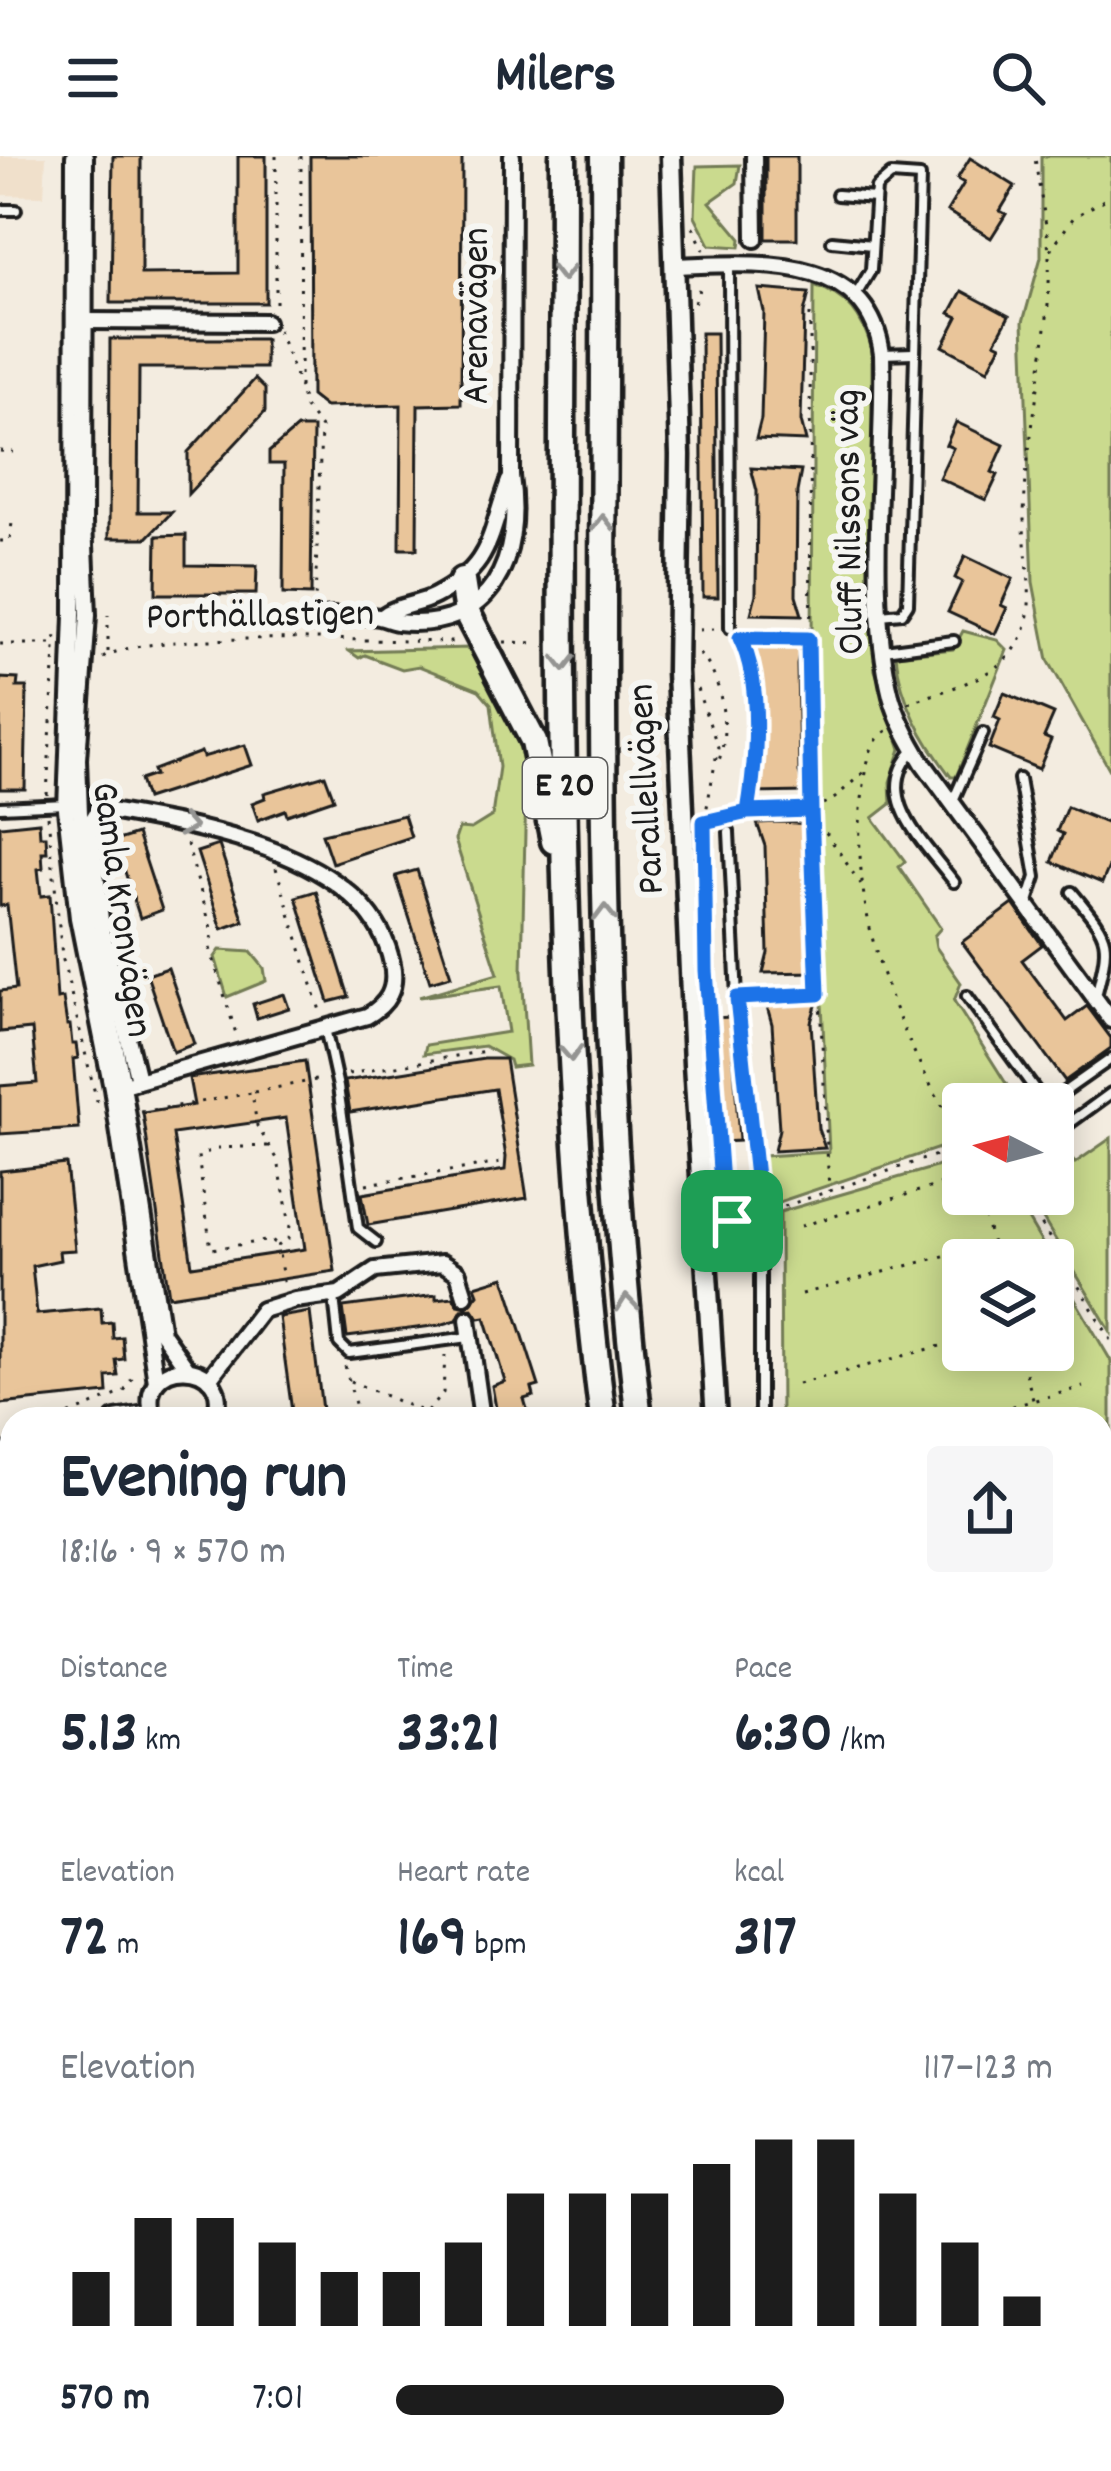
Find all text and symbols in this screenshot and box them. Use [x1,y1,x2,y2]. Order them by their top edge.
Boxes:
text: Milers [495,40,616,117]
icon: menu [60,45,126,111]
icon: search [985,45,1051,111]
street label: Arenavägen [452,227,507,405]
one-way arrow [550,265,576,283]
street label: Oluff Nilssons väg [822,389,882,655]
one-way arrow [590,513,616,531]
street label: Porthällastigen [145,589,375,647]
one-way arrow [551,655,577,673]
street label: Parallellvägen [616,682,682,896]
road number: E 20 [523,758,607,818]
street label: Gamla Kronvägen [74,779,164,1041]
one-way arrow [178,812,198,838]
one-way arrow [593,903,619,922]
one-way arrow [558,1044,584,1063]
north arrow [942,1083,1074,1215]
map controls [942,1083,1074,1371]
pin [681,1170,783,1272]
icon: arrive [699,1188,765,1254]
button: layers [942,1239,1074,1371]
one-way arrow [615,1293,640,1312]
text: Evening run [60,1435,347,1529]
button: share [927,1446,1053,1572]
text: 18:16 · 9 × 570 m [60,1527,286,1582]
text: Distance [60,1647,168,1694]
text: Time [397,1647,453,1694]
text: Pace [734,1647,792,1694]
text: 5.13 [60,1694,138,1780]
text: 33:21 [397,1694,500,1780]
text: 6:30 [734,1694,833,1780]
text: km [138,1719,181,1766]
text: /km [833,1719,886,1766]
text: Elevation [60,1851,175,1898]
text: Heart rate [397,1851,530,1898]
text: kcal [734,1851,784,1898]
text: 72 [60,1898,109,1984]
text: 169 [397,1898,467,1984]
text: 317 [734,1898,797,1984]
text: m [109,1923,139,1970]
text: bpm [467,1923,527,1970]
text: Elevation [60,2043,196,2098]
text: 117–123 m [923,2043,1053,2098]
text: 570 m [60,2373,150,2428]
text: 7:01 [252,2373,303,2428]

